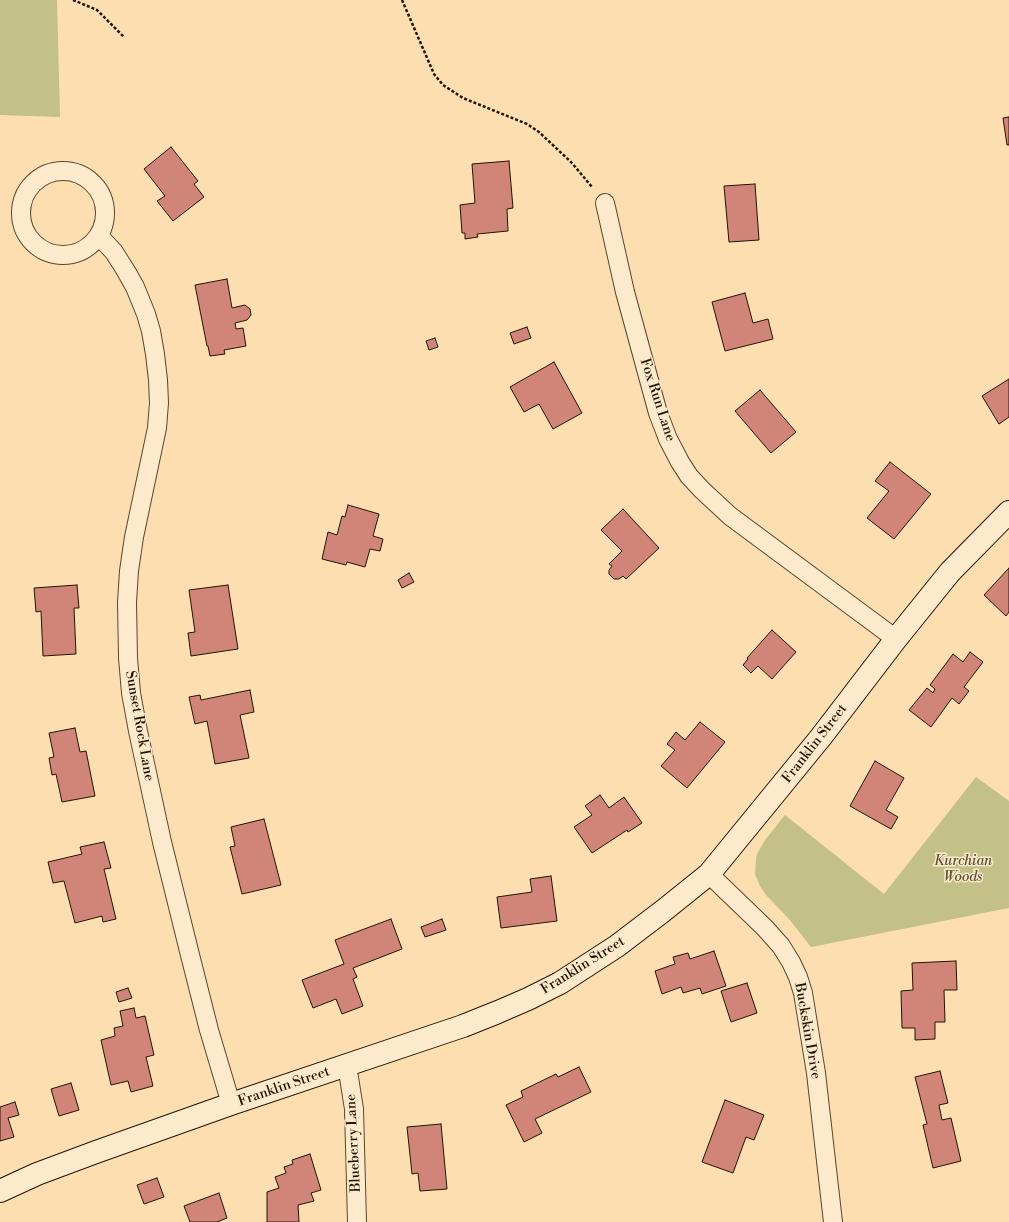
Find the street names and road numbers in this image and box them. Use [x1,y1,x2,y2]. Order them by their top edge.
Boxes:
street label: Fox Run Lane [636,356,678,444]
street label: Sunset Rock Lane [121,669,157,783]
street label: Franklin Street [779,701,851,787]
street label: Franklin Street [538,933,628,999]
street label: Buckskin Drive [790,981,824,1081]
street label: Franklin Street [236,1063,332,1111]
street label: Blueberry Lane [343,1093,365,1193]

